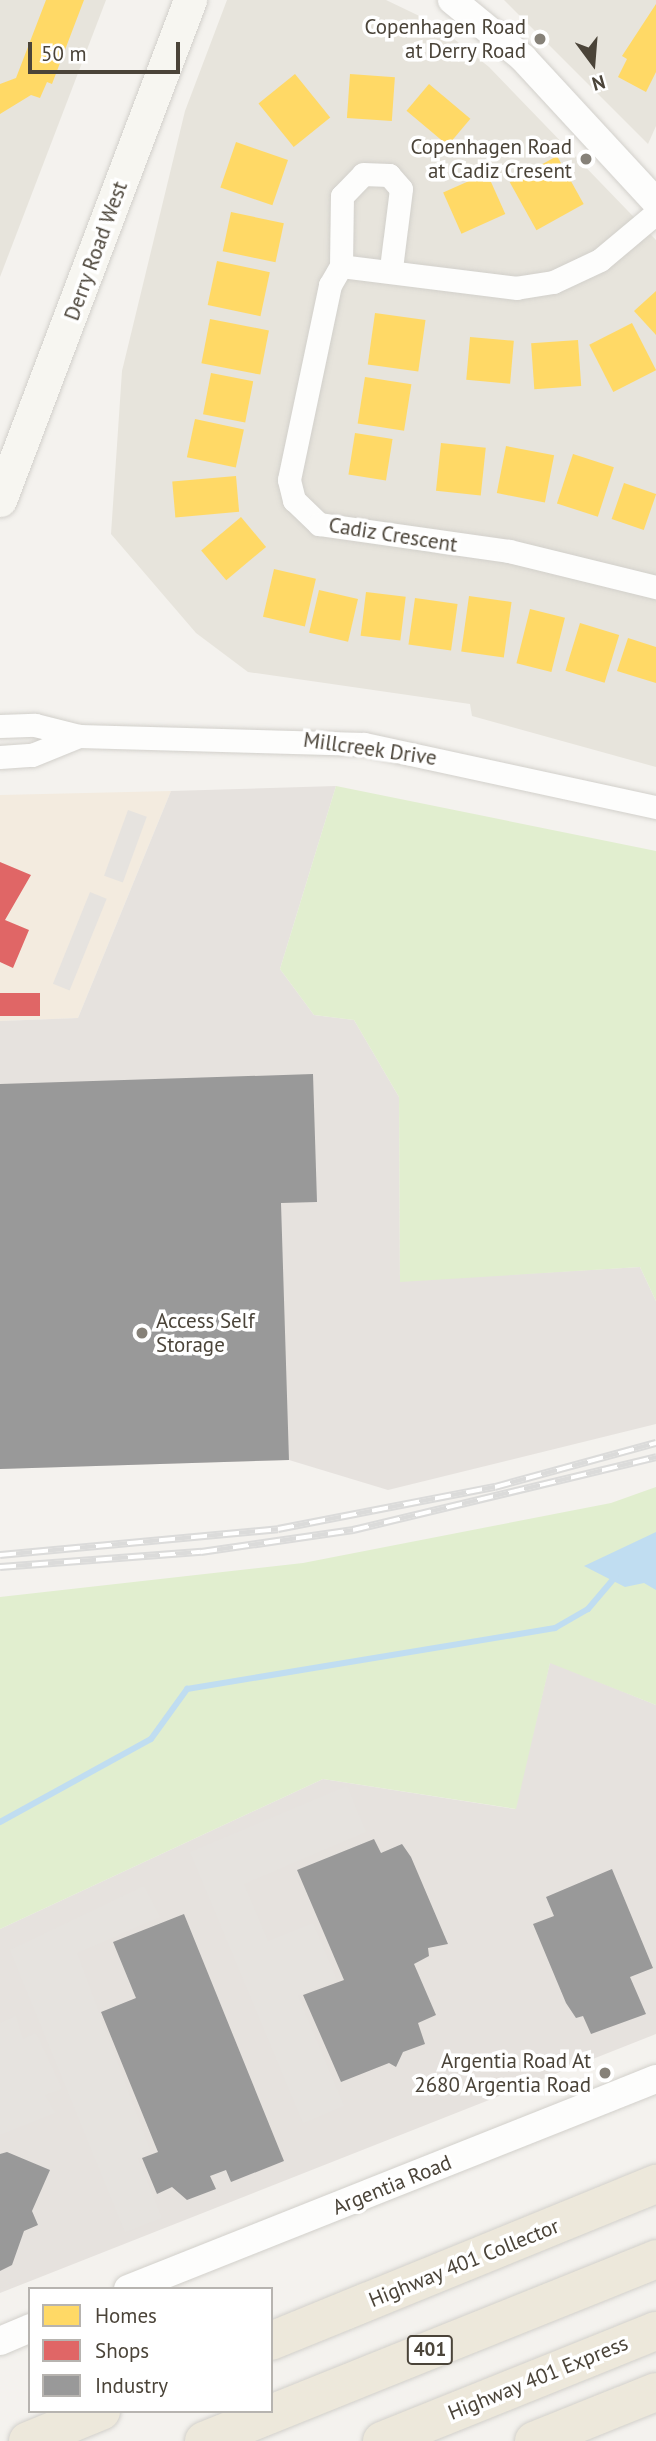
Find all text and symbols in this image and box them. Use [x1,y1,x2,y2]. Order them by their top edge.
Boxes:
place label: Copenhagen Road at Derry Road [365,14,526,64]
scale bar [32,28,184,72]
north arrow [558,28,628,98]
marker: Copenhagen Road at Derry Road [532,31,548,47]
text: 50 m [41,40,87,67]
text: N [589,70,608,96]
place label: Copenhagen Road at Cadiz Cresent [411,134,572,184]
marker: Copenhagen Road at Cadiz Cresent [578,151,594,167]
street label: Derry Road West [59,177,133,325]
street label: Cadiz Crescent [327,512,459,558]
street label: Millcreek Drive [301,727,439,771]
place label: Access Self Storage [156,1308,255,1358]
marker: Access Self Storage [134,1325,150,1341]
place label: Argentia Road At 2680 Argentia Road [414,2048,591,2098]
marker: Argentia Road At 2680 Argentia Road [597,2065,613,2081]
street label: Argentia Road [329,2150,455,2220]
street label: Highway 401 Collector [365,2213,563,2313]
legend [28,2287,273,2413]
text: Homes [95,2302,157,2329]
street label: Highway 401 Express [444,2330,632,2426]
road number: 401 [406,2334,454,2366]
text: Shops [95,2337,149,2364]
text: Industry [95,2372,168,2399]

